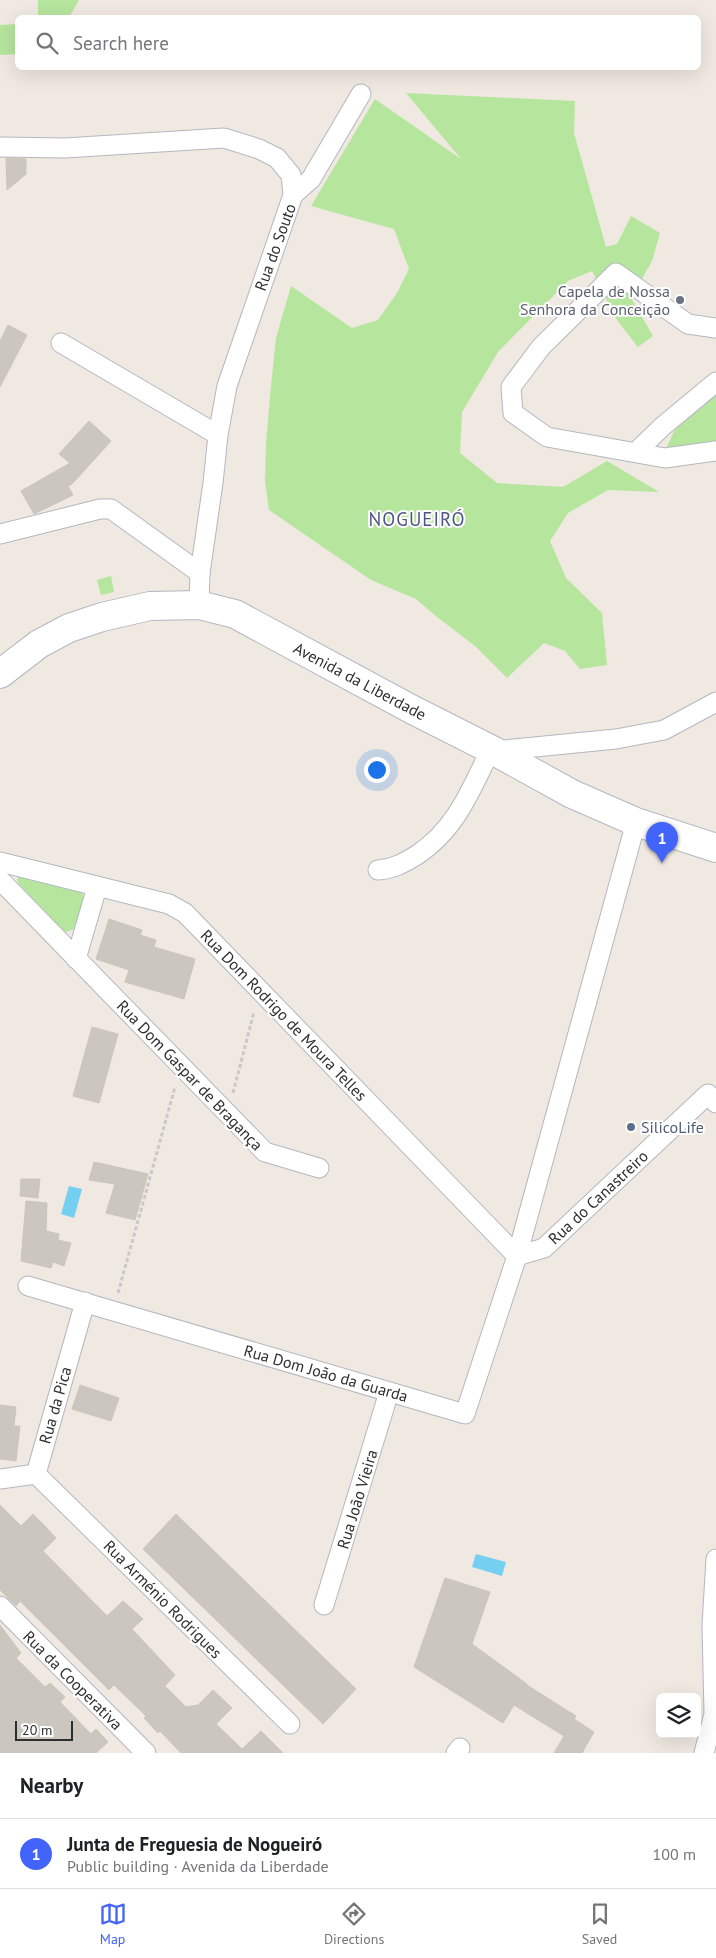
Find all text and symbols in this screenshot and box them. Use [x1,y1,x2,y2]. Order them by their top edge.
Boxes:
search box [15,15,701,70]
icon: search [33,29,61,57]
text: Search here [73,31,169,55]
street label: Rua do Souto [250,201,300,293]
place label: Capela de Nossa Senhora da Conceição [520,281,670,319]
marker: Capela de Nossa Senhora da Conceição [674,294,686,306]
district label: NOGUEIRÓ [369,507,465,531]
street label: Avenida da Liberdade [290,638,430,724]
your location [364,757,390,783]
pin: 1 [646,822,678,863]
street label: Rua Dom Rodrigo de Moura Telles [197,925,372,1105]
street label: Rua Dom Gaspar de Bragança [113,996,267,1154]
place label: SilicoLife [641,1117,704,1137]
marker: SilicoLife [625,1121,637,1133]
street label: Rua do Canastreiro [544,1146,652,1248]
street label: Rua Dom João da Guarda [242,1340,410,1406]
street label: Rua da Pica [34,1364,76,1446]
street label: Rua João Vieira [332,1447,382,1551]
street label: Rua Arménio Rodrigues [100,1536,227,1663]
street label: Rua da Cooperativa [19,1626,127,1734]
map controls [656,1693,701,1738]
button: layers [656,1693,701,1738]
scale bar [15,1718,72,1741]
text: 20 m [22,1721,52,1739]
text: Nearby [20,1772,83,1799]
text: Junta de Freguesia de Nogueiró [67,1832,322,1856]
text: 1 [31,1844,41,1864]
text: 100 m [653,1844,696,1864]
text: Public building · Avenida da Liberdade [67,1856,329,1876]
tab: Map [99,1900,127,1948]
tab: Directions [324,1900,384,1948]
tab: Saved [582,1900,617,1948]

